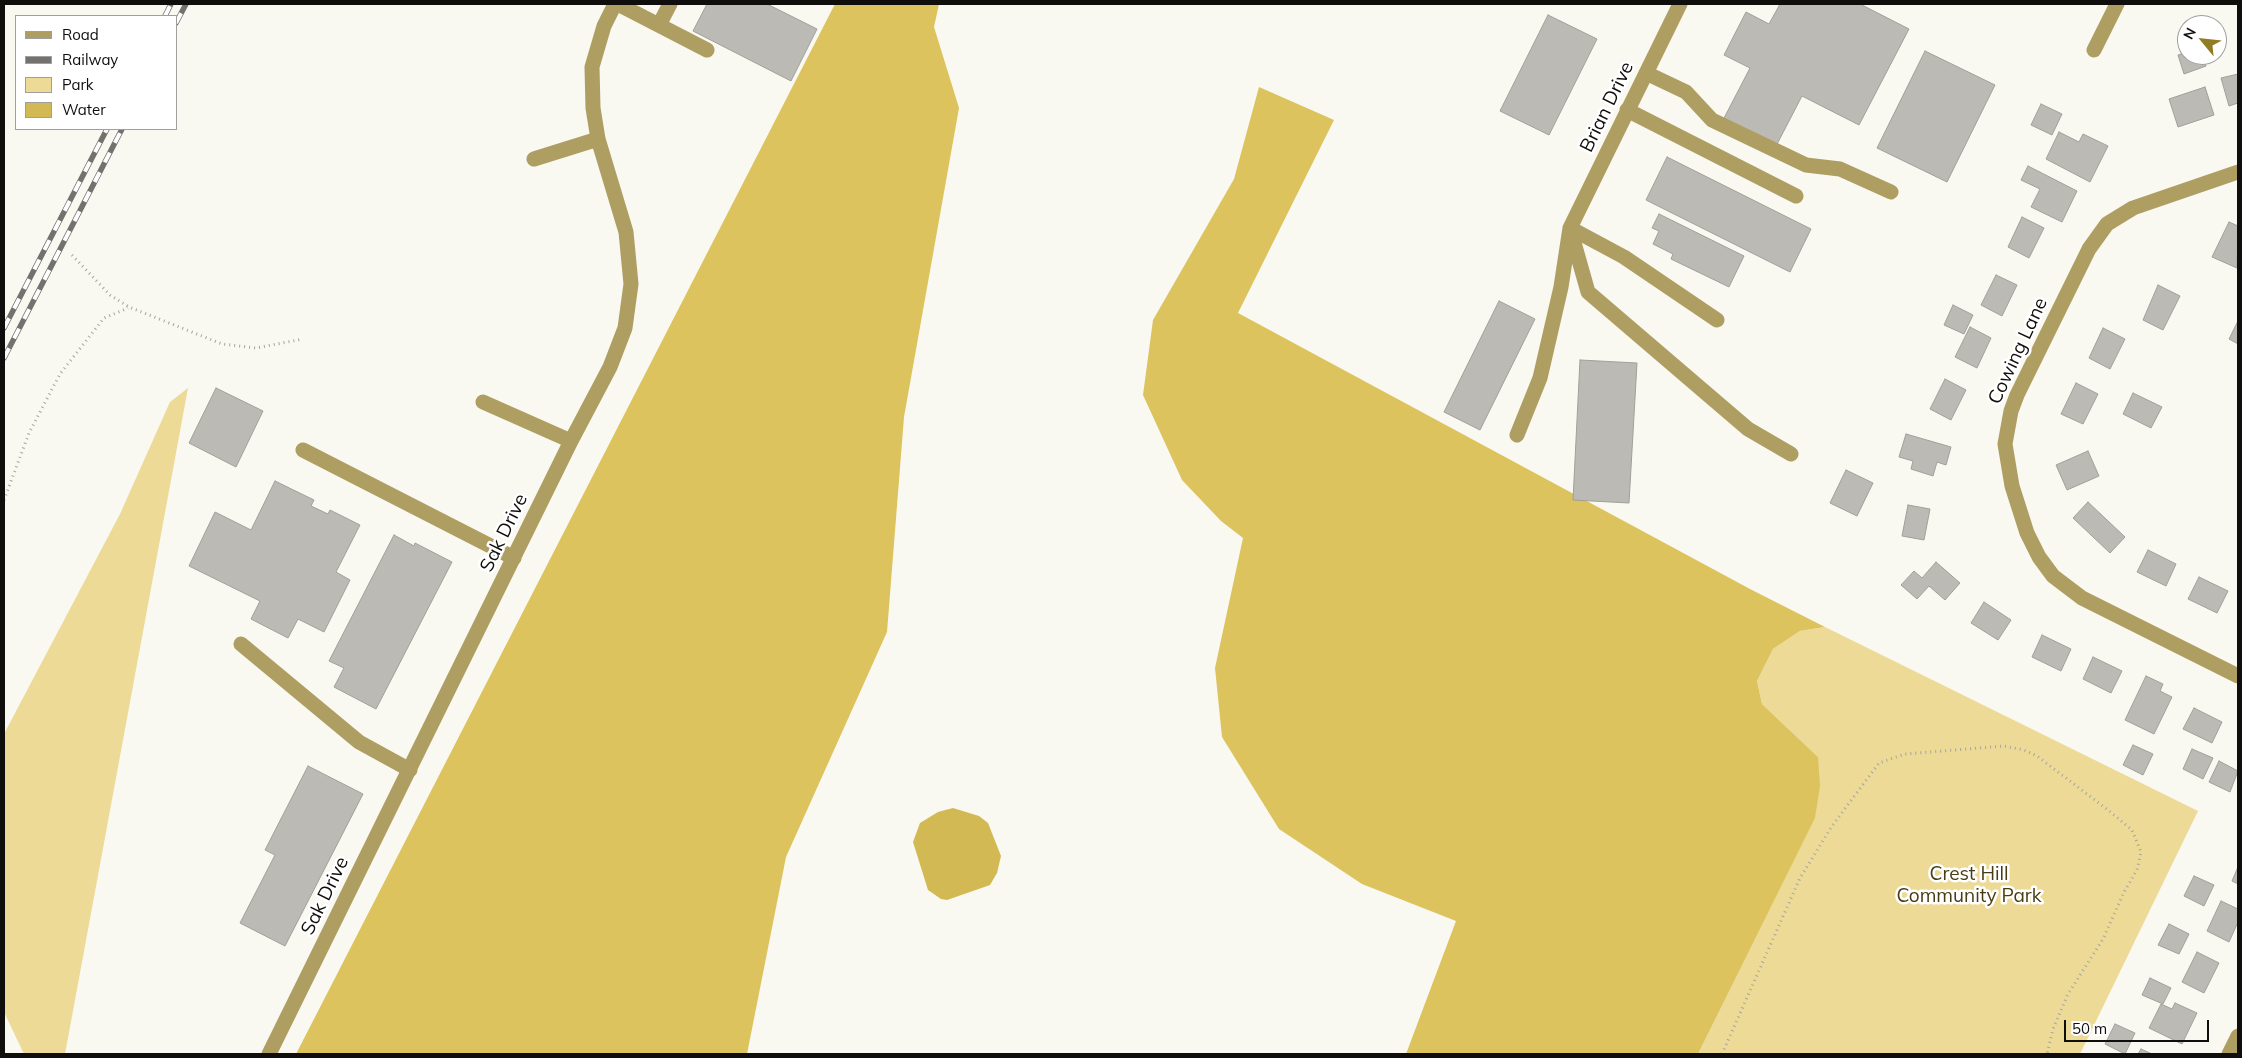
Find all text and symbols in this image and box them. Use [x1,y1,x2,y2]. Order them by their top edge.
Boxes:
legend [15,15,178,130]
north arrow [2177,15,2227,65]
text: Road [62,25,99,44]
text: N [2179,25,2200,42]
text: Railway [62,50,118,69]
street label: Brian Drive [1575,58,1639,156]
text: Park [62,75,94,94]
text: Water [62,100,106,119]
street label: Cowing Lane [1983,294,2053,408]
street label: Sak Drive [475,490,533,576]
street label: Sak Drive [296,853,354,939]
park label: Crest Hill Community Park [1897,863,2041,907]
scale bar [2067,1010,2212,1042]
text: 50 m [2072,1019,2107,1038]

